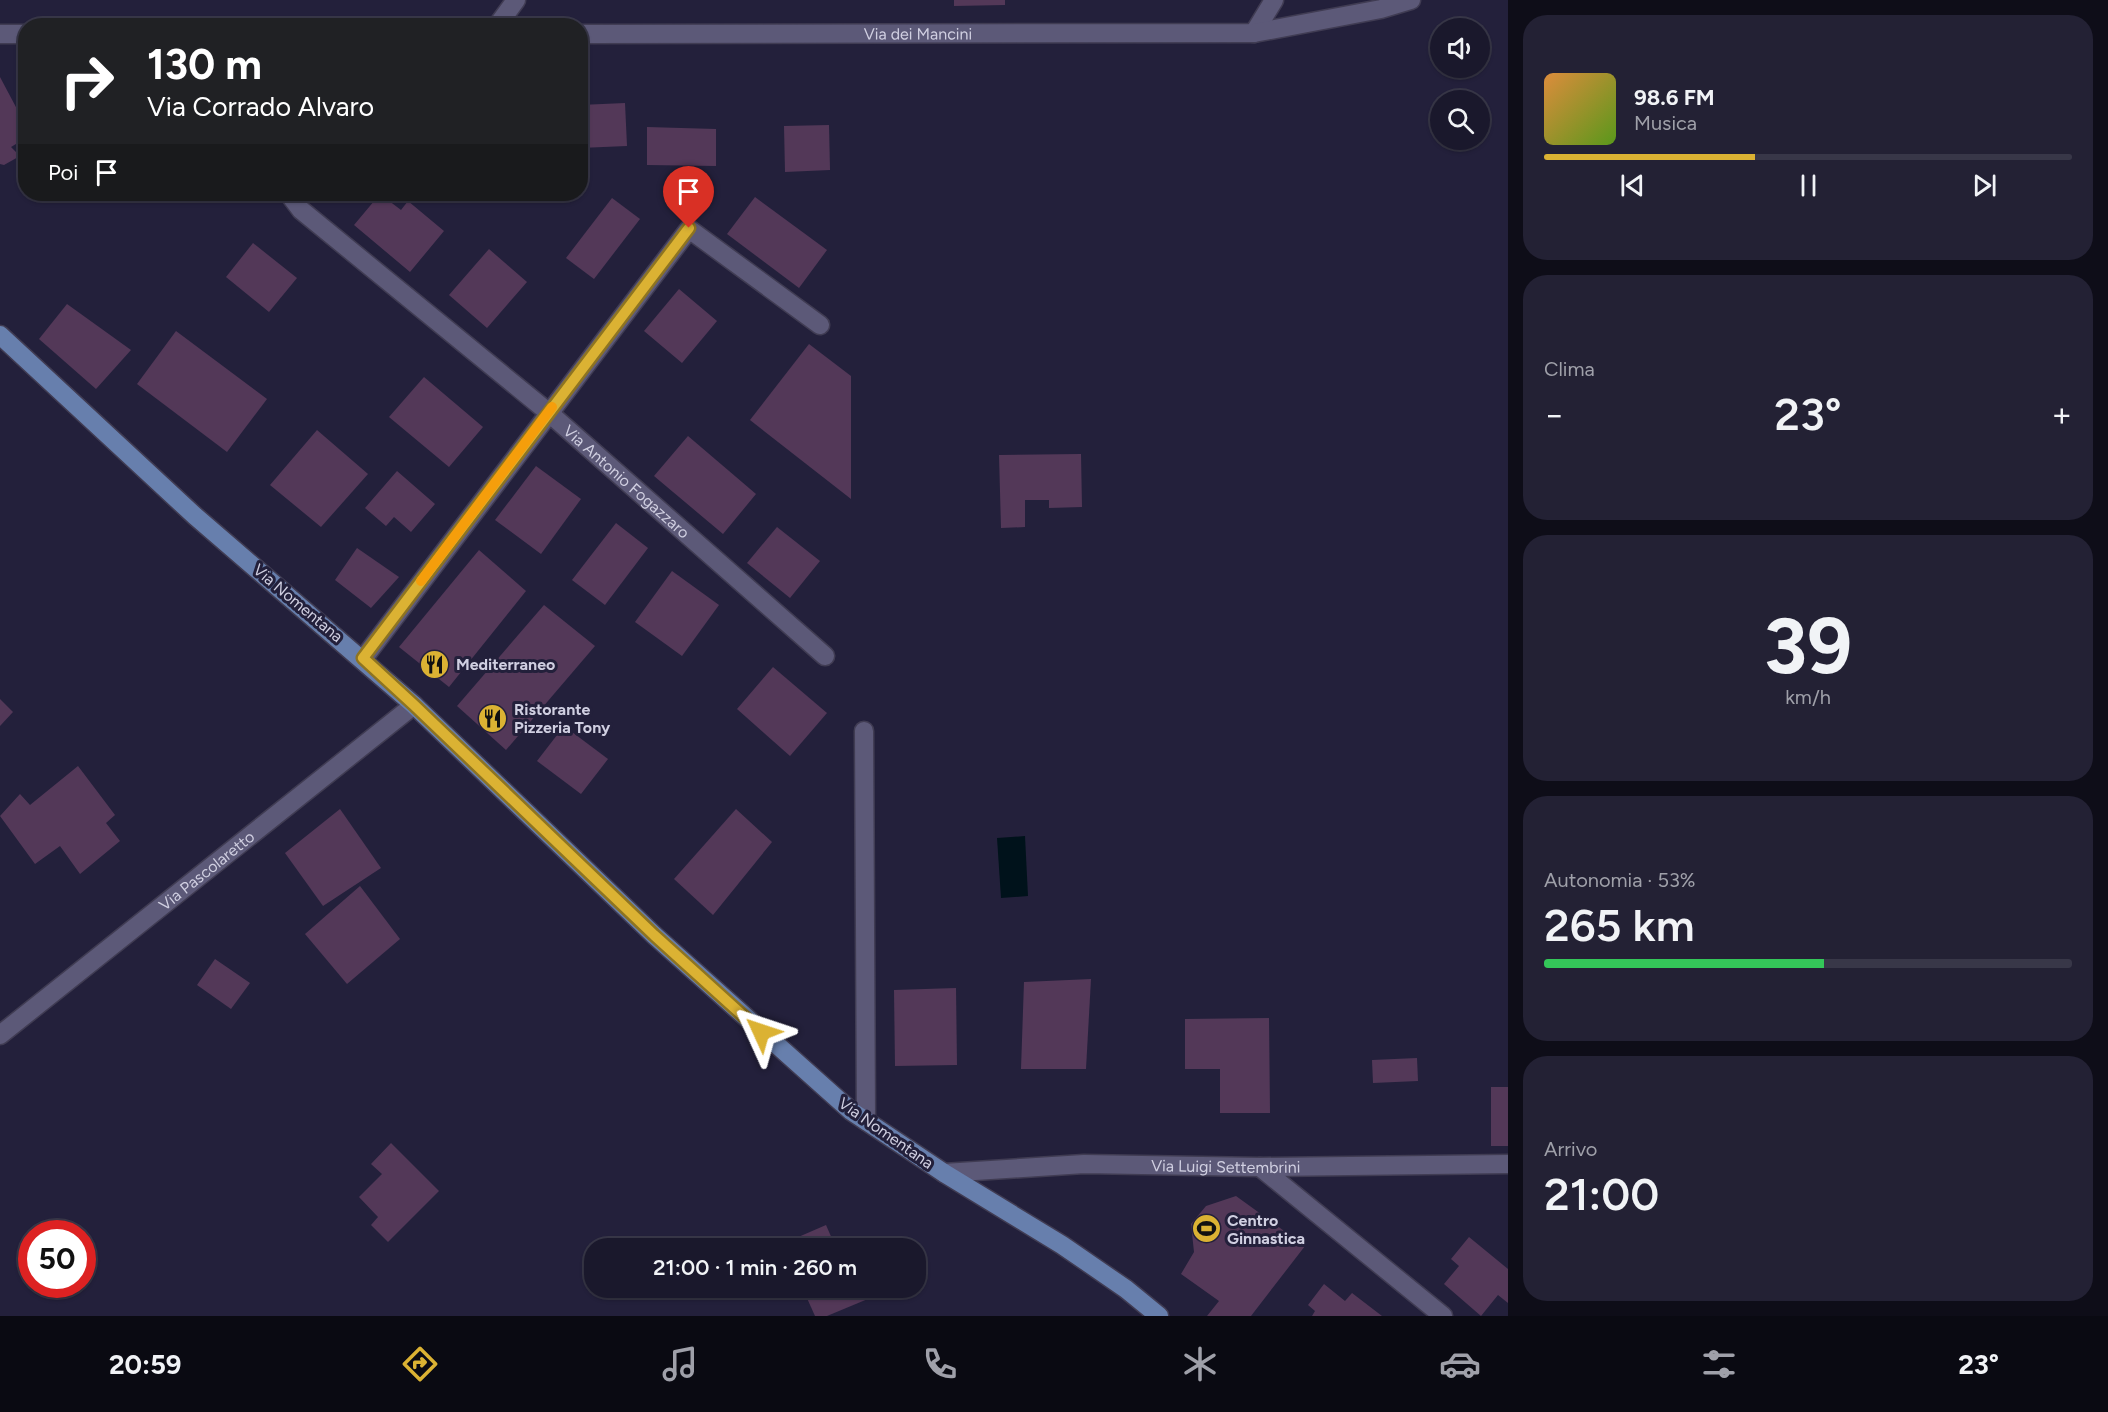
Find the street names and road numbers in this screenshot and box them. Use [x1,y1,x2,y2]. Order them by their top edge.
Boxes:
street label: Via dei Mancini [864,24,972,43]
street label: Via Antonio Fogazzaro [560,421,694,542]
street label: Via Nomentana [249,560,347,646]
street label: Via Pascolaretto [155,827,258,914]
street label: Via Nomentana [835,1093,937,1173]
street label: Via Luigi Settembrini [1151,1156,1300,1177]

